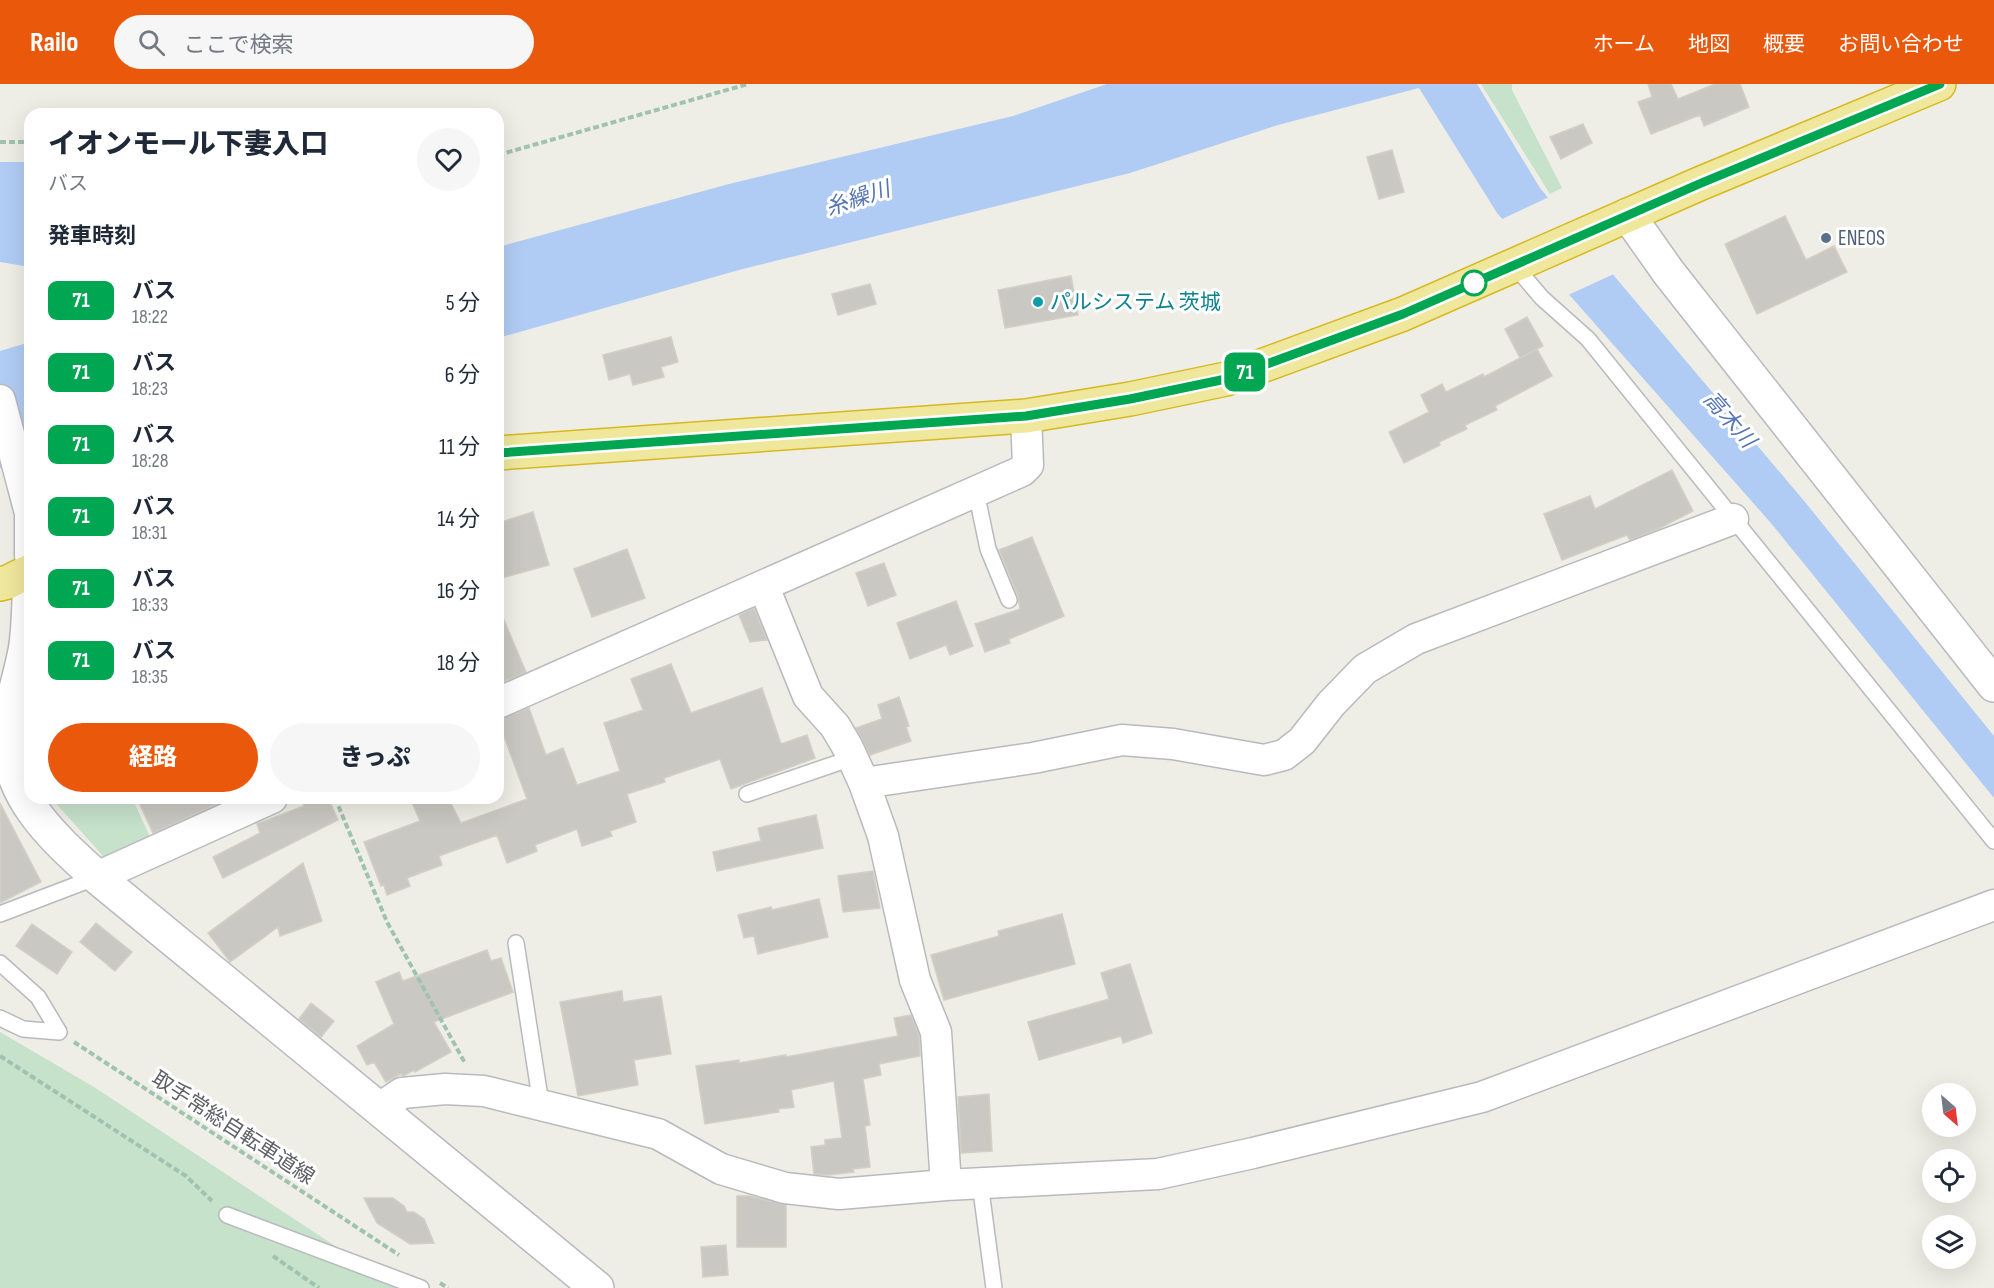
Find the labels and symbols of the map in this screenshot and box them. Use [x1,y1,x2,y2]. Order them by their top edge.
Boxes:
water label: 糸繰川 [822,175,895,222]
place label: ENEOS [1838,226,1885,251]
marker: ENEOS [1819,231,1833,245]
unlabelled marker [1461,270,1487,296]
place label: パルシステム 茨城 [1050,290,1221,315]
marker: パルシステム 茨城 [1031,295,1045,309]
line badge: 71 [1218,352,1272,392]
water label: 高木川 [1697,386,1762,455]
street label: 取手常総自転車道線 [147,1066,319,1190]
north arrow [1922,1083,1976,1137]

